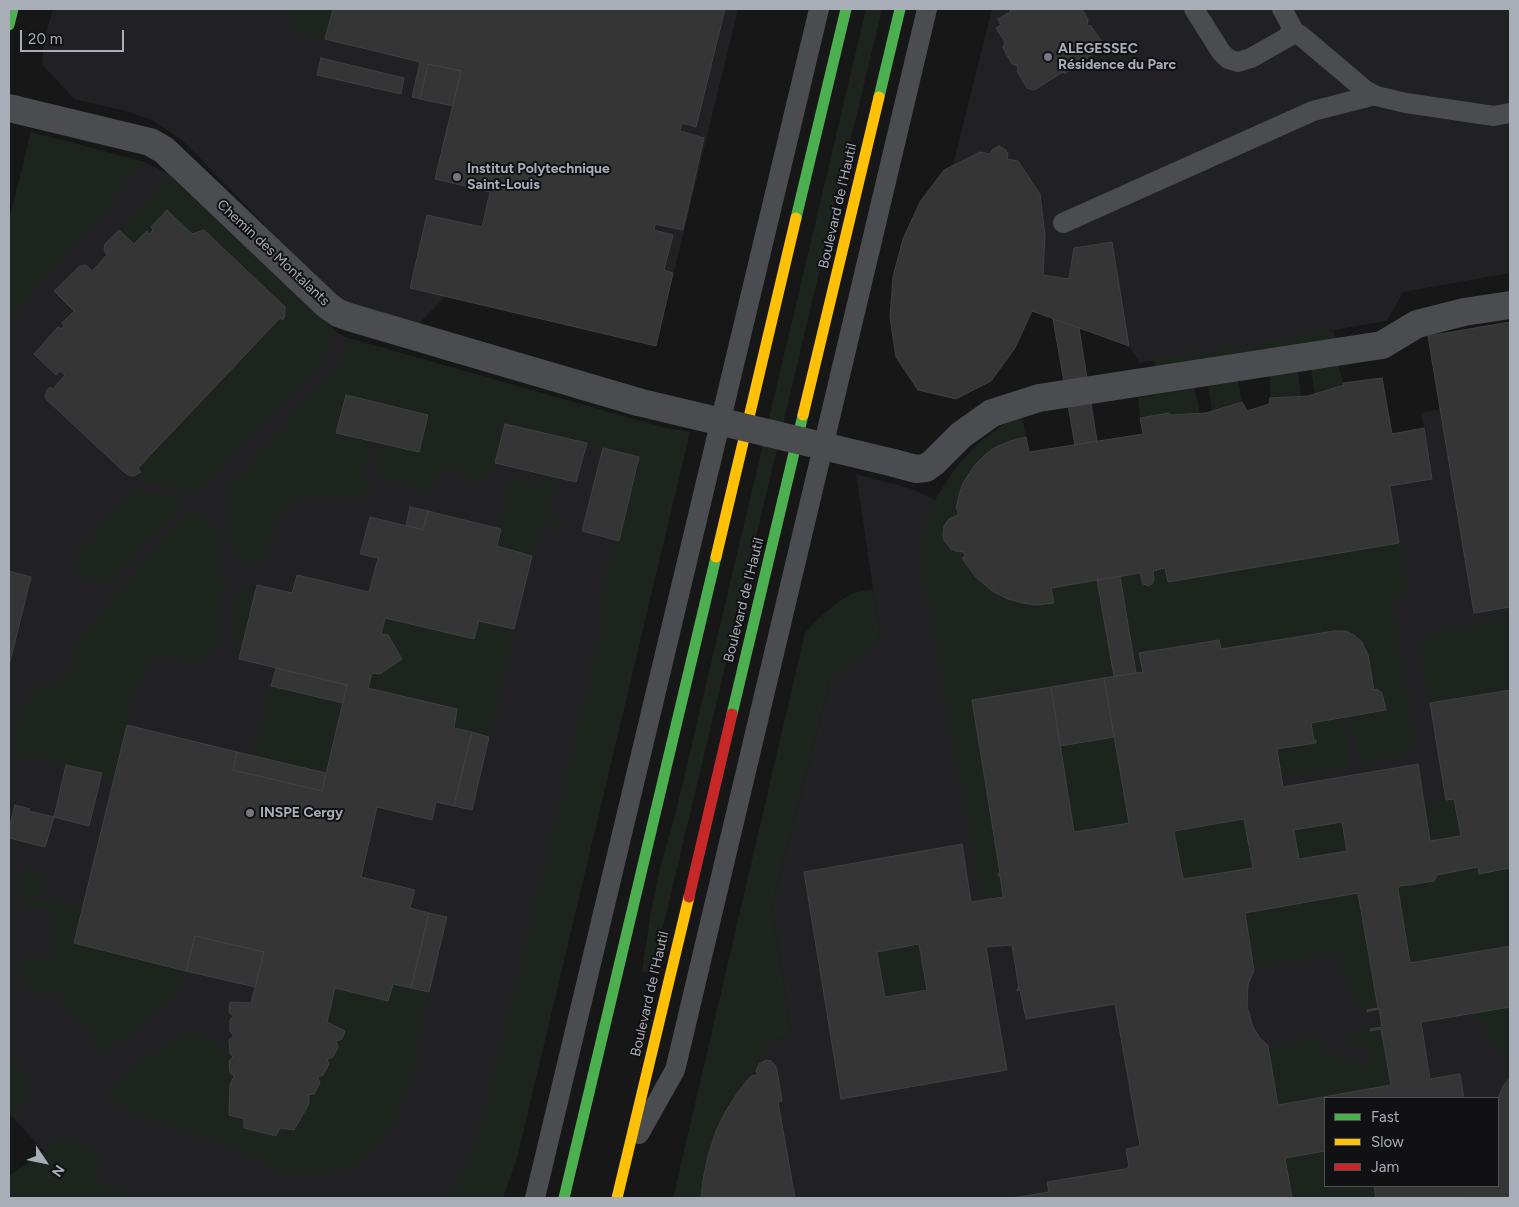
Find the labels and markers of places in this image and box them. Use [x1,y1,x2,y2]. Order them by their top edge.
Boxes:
place label: ALEGESSEC Résidence du Parc [1058,41,1176,74]
marker: ALEGESSEC Résidence du Parc [1042,51,1054,63]
place label: Institut Polytechnique Saint-Louis [467,161,610,193]
marker: Institut Polytechnique Saint-Louis [451,171,463,183]
place label: INSPE Cergy [260,805,343,821]
marker: INSPE Cergy [244,807,256,819]

